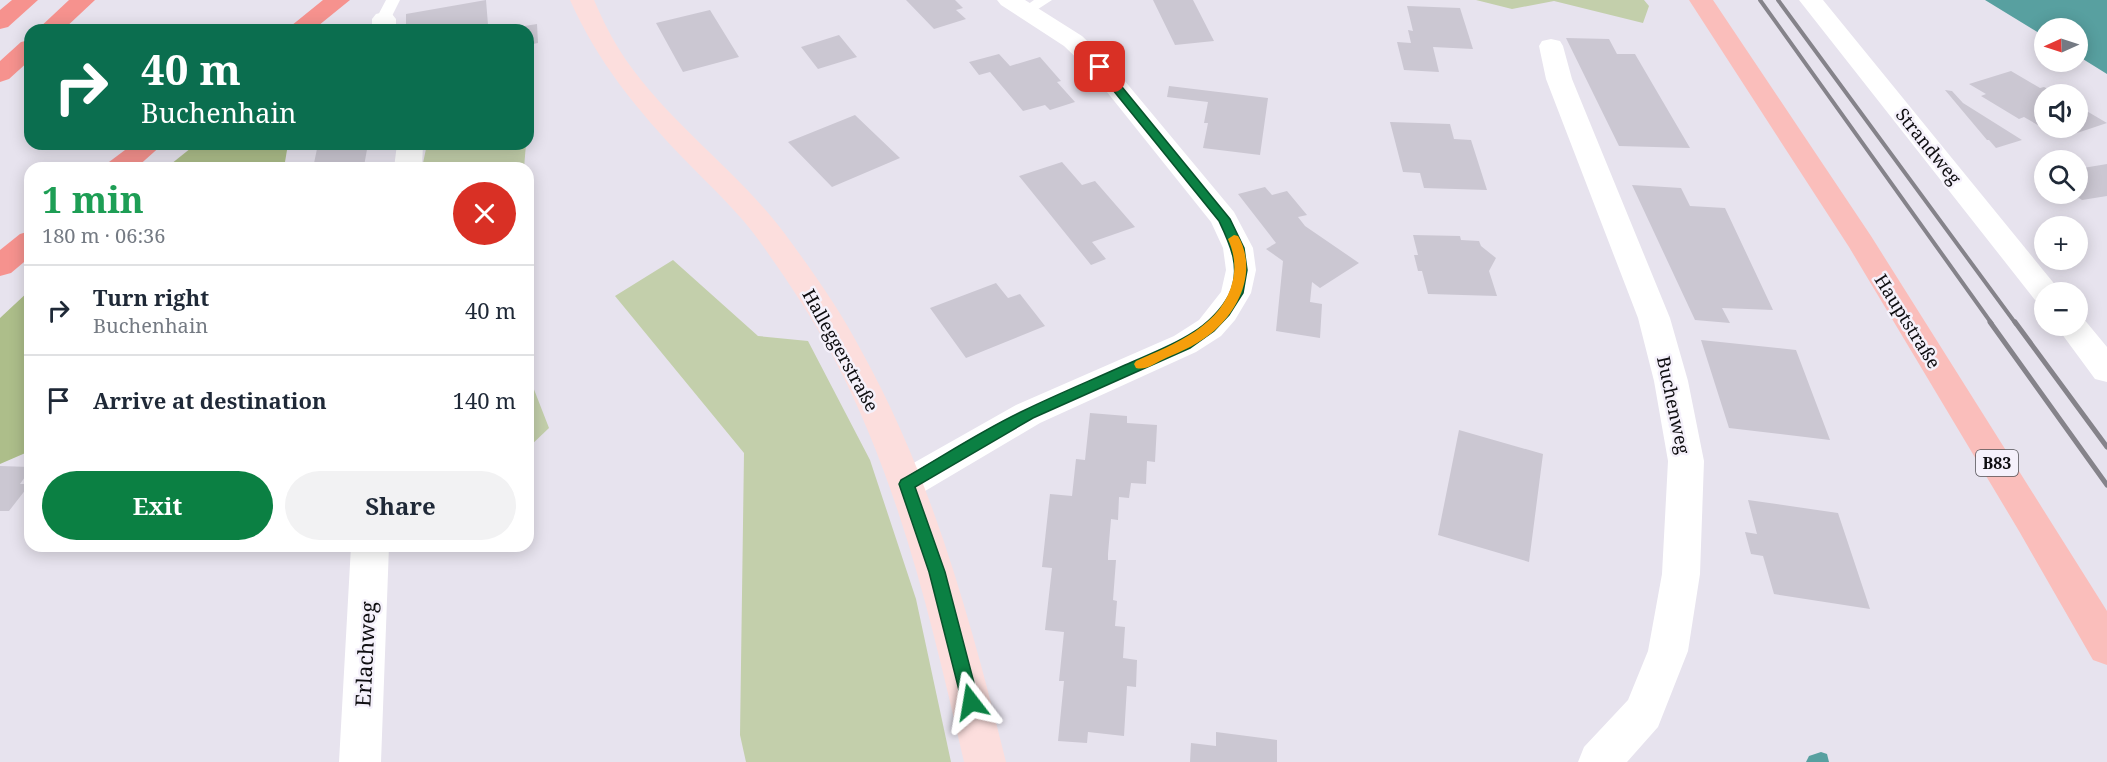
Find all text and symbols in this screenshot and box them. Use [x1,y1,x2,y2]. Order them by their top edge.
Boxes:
north arrow [2034,18,2088,72]
map controls [2034,18,2088,336]
text: 40 m [141,40,241,97]
pin [1074,41,1125,92]
icon: right [42,48,120,126]
icon: arrive [1083,50,1116,83]
button: sound [2034,84,2088,138]
text: Buchenhain [141,94,297,131]
street label: Strandweg [1891,103,1967,189]
button: search [2034,150,2088,204]
text: 1 min [42,175,144,224]
button: close [453,182,516,245]
button: + [2034,216,2088,270]
text: 180 m · 06:36 [42,222,165,249]
street label: Hauptstraße [1869,269,1947,373]
text: Turn right [93,282,209,312]
button: − [2034,282,2088,336]
street label: Halleggerstraße [797,284,885,416]
icon: right [42,294,75,327]
text: 40 m [465,295,516,325]
text: Buchenhain [93,312,208,339]
street label: Buchenweg [1652,354,1696,456]
icon: arrive [42,384,75,417]
text: Arrive at destination [93,385,327,415]
text: 140 m [453,385,516,415]
road number: B83 [1976,450,2018,476]
button: Exit [42,471,273,540]
button: Share [285,471,516,540]
street label: Erlachweg [348,600,382,707]
position arrow [939,670,1003,734]

